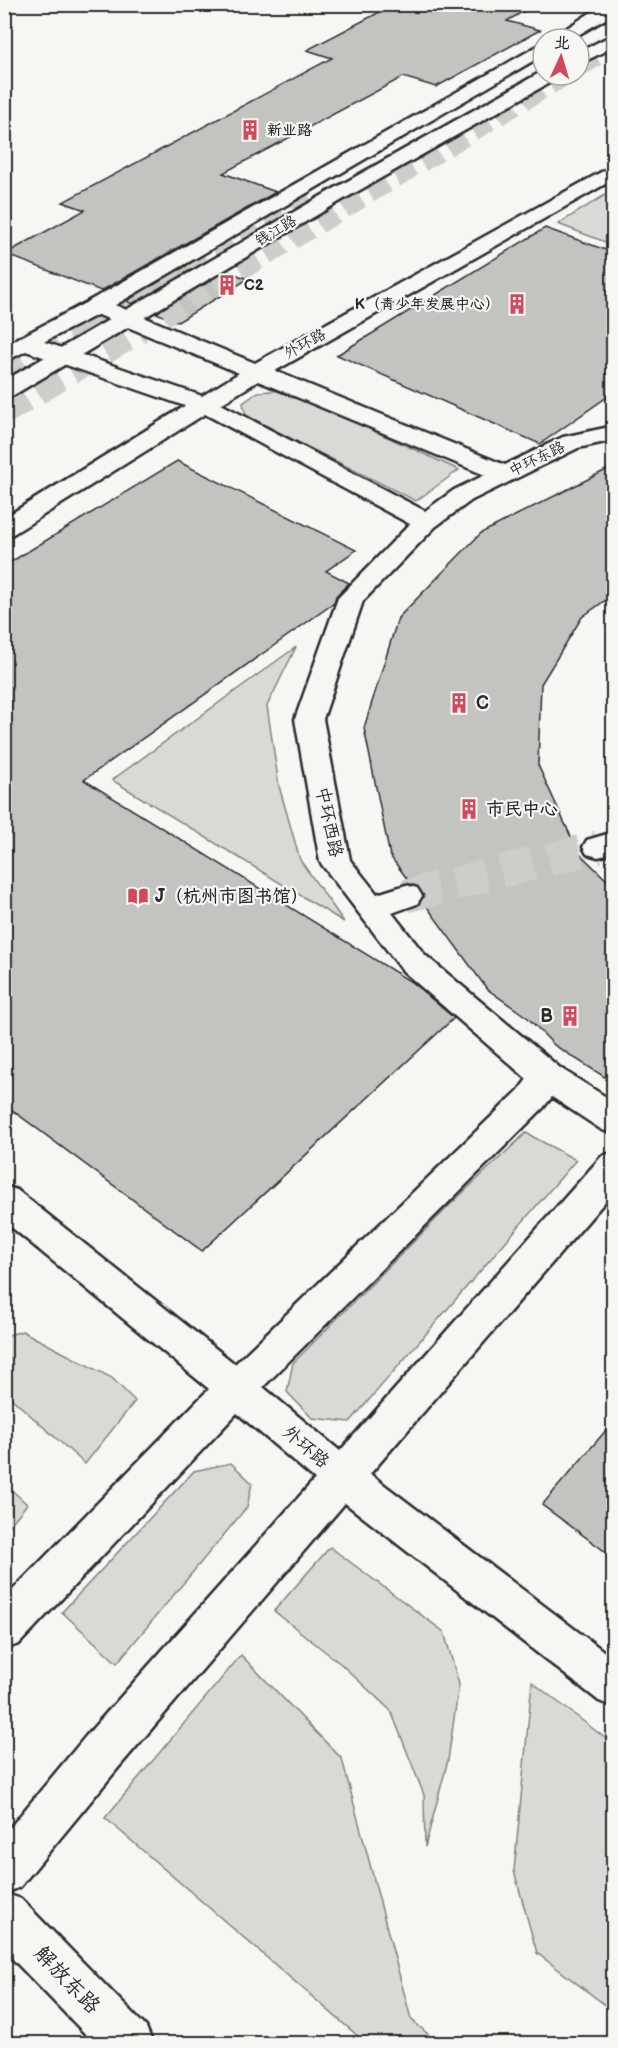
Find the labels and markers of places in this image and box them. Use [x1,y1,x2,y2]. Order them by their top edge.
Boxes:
building icon: 新业路 [238,118,262,142]
place label: 新业路 [267,121,312,140]
building icon: C2 [215,273,239,297]
place label: C2 [244,276,264,295]
building icon: K（青少年发展中心） [505,292,529,316]
place label: K（青少年发展中心） [355,295,500,314]
building icon: C [447,691,471,715]
place label: C [476,693,489,714]
building icon: 市民中心 [457,797,481,821]
place label: 市民中心 [486,799,558,820]
library icon: J（杭州市图书馆） [126,884,150,908]
place label: J（杭州市图书馆） [155,886,309,907]
building icon: B [558,1004,582,1028]
place label: B [540,1006,553,1027]

